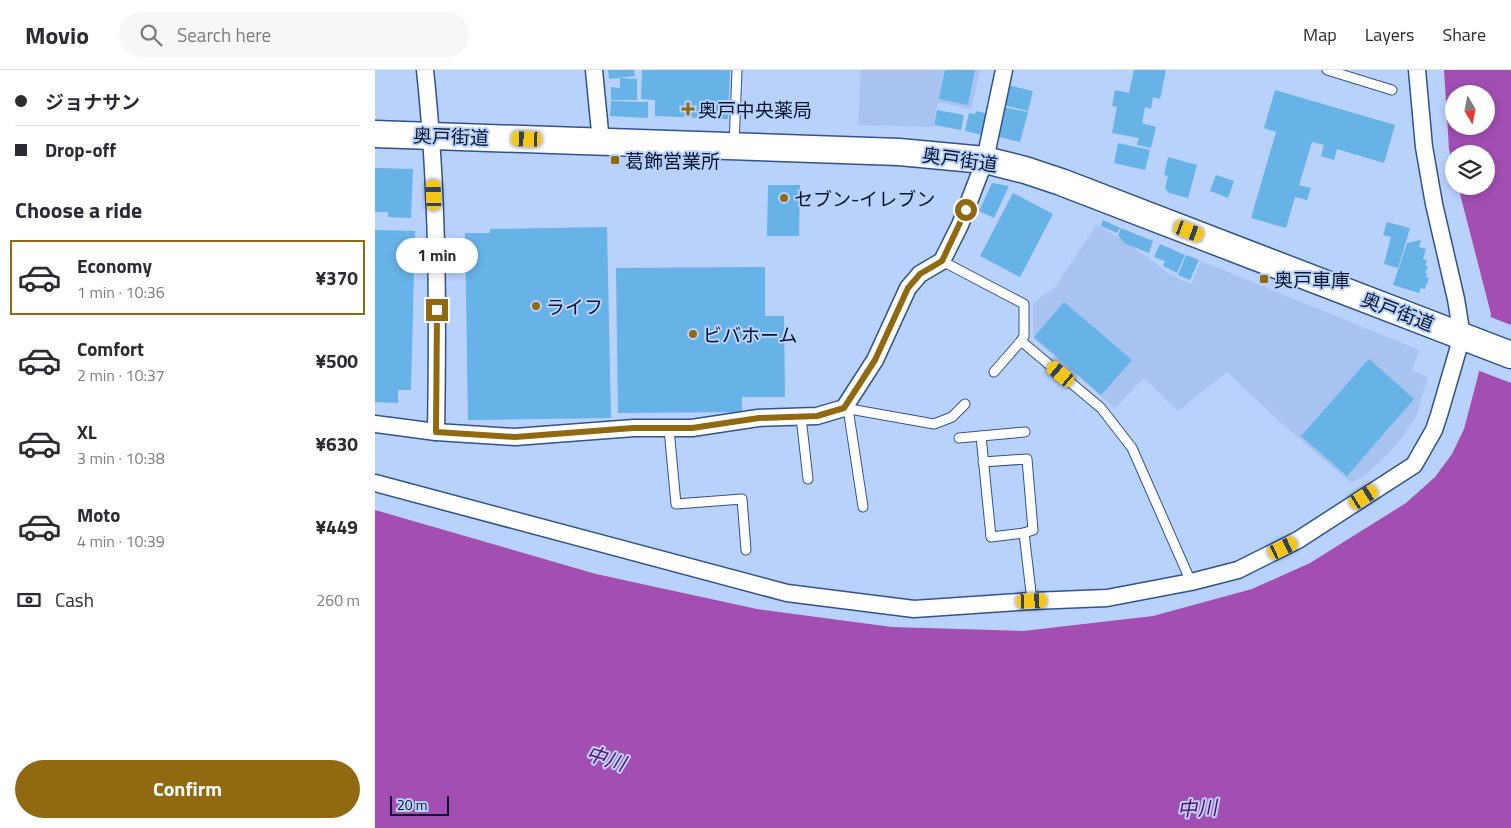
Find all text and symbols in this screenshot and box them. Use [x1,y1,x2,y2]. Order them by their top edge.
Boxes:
search box [119,12,469,57]
text: Movio [25,17,89,53]
text: Search here [177,20,271,49]
icon: search [137,21,165,49]
text: Map [1303,21,1337,48]
text: Layers [1365,21,1414,48]
text: Share [1442,21,1486,48]
north arrow [1445,85,1495,135]
map controls [1445,85,1495,195]
text: ジョナサン [45,87,140,116]
place label: 奥戸中央薬局 [698,95,812,124]
marker: 奥戸中央薬局 [682,103,694,115]
street label: 奥戸街道 [413,120,489,152]
car [511,131,542,147]
text: Drop-off [45,135,116,164]
street label: 奥戸街道 [920,139,1000,179]
button: layers [1445,145,1495,195]
place label: 葛飾営業所 [625,146,720,175]
marker: 葛飾営業所 [609,154,621,166]
car [425,180,442,210]
place label: セブン-イレブン [794,184,935,213]
marker: セブン-イレブン [778,192,790,204]
text: Choose a ride [15,193,142,227]
route start [955,199,977,221]
car [1172,219,1205,243]
callout: 1 min [396,238,478,272]
text: 1 min [418,243,456,267]
text: Economy [77,251,152,280]
icon: car [17,255,62,300]
text: ¥370 [315,263,358,292]
place label: 奥戸車庫 [1274,265,1350,294]
marker: 奥戸車庫 [1258,273,1270,285]
text: 1 min · 10:36 [77,280,165,304]
street label: 奥戸街道 [1357,284,1439,338]
place label: ライフ [546,292,603,321]
route end [426,299,448,321]
marker: ライフ [530,300,542,312]
place label: ビバホーム [703,320,797,349]
marker: ビバホーム [687,328,699,340]
text: Comfort [77,334,144,363]
icon: car [17,338,62,383]
text: ¥500 [315,346,358,375]
car [1044,359,1077,389]
text: 2 min · 10:37 [77,363,165,387]
text: XL [77,417,97,446]
icon: car [17,421,62,466]
text: ¥630 [315,429,358,458]
text: 3 min · 10:38 [77,446,165,470]
car [1347,483,1380,511]
text: Moto [77,500,120,529]
icon: car [17,504,62,549]
text: ¥449 [315,512,358,541]
text: 4 min · 10:39 [77,529,165,553]
car [1266,535,1299,561]
text: Cash [55,585,94,614]
icon: cash [15,586,43,614]
text: 260 m [316,588,360,612]
car [1016,593,1047,609]
water label: 中川 [582,737,632,779]
button: Confirm [15,760,360,818]
water label: 中川 [1176,791,1220,825]
scale bar [390,793,449,816]
text: 20 m [397,794,427,815]

